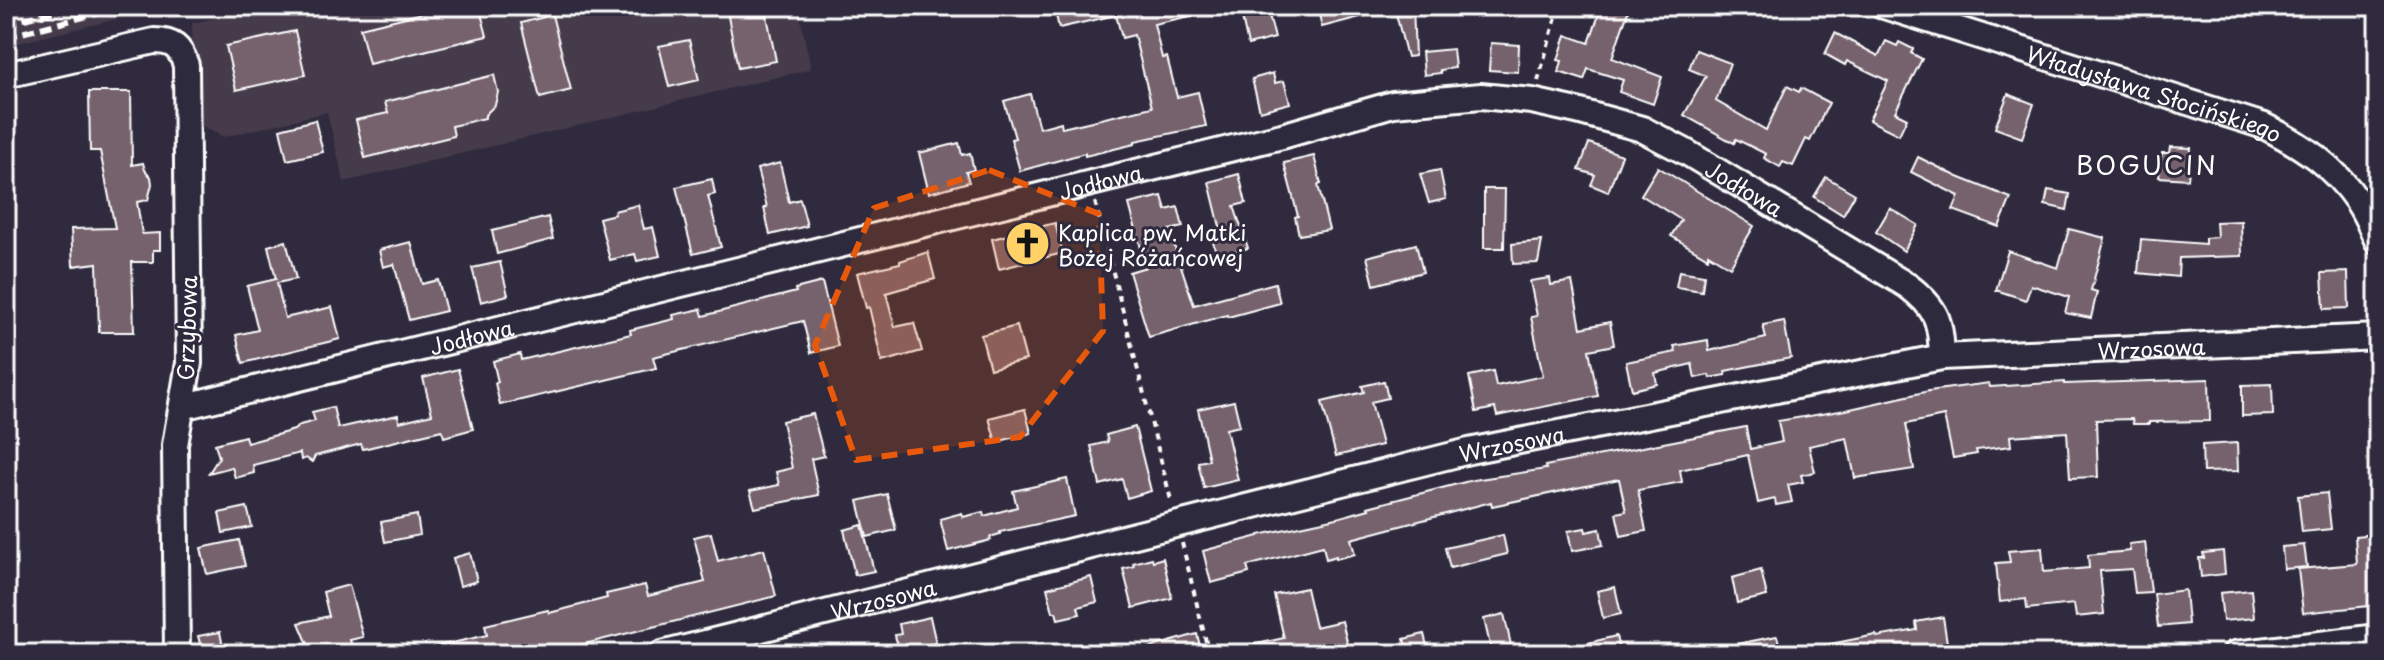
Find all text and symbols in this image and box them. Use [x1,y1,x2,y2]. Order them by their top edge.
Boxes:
street label: Władysława Słocińskiego [2023,36,2289,149]
district label: BOGUCIN [2076,145,2218,184]
street label: Jodłowa [1700,151,1790,224]
street label: Jodłowa [1055,154,1146,207]
place label: Kaplica pw. Matki Bożej Różańcowej [1058,215,1247,273]
church icon: Kaplica pw. Matki Bożej Różańcowej [1003,220,1051,268]
street label: Grzybowa [168,275,204,381]
street label: Jodłowa [426,309,517,362]
street label: Wrzosowa [2097,328,2206,366]
street label: Wrzosowa [1456,416,1568,469]
street label: Wrzosowa [827,569,940,628]

